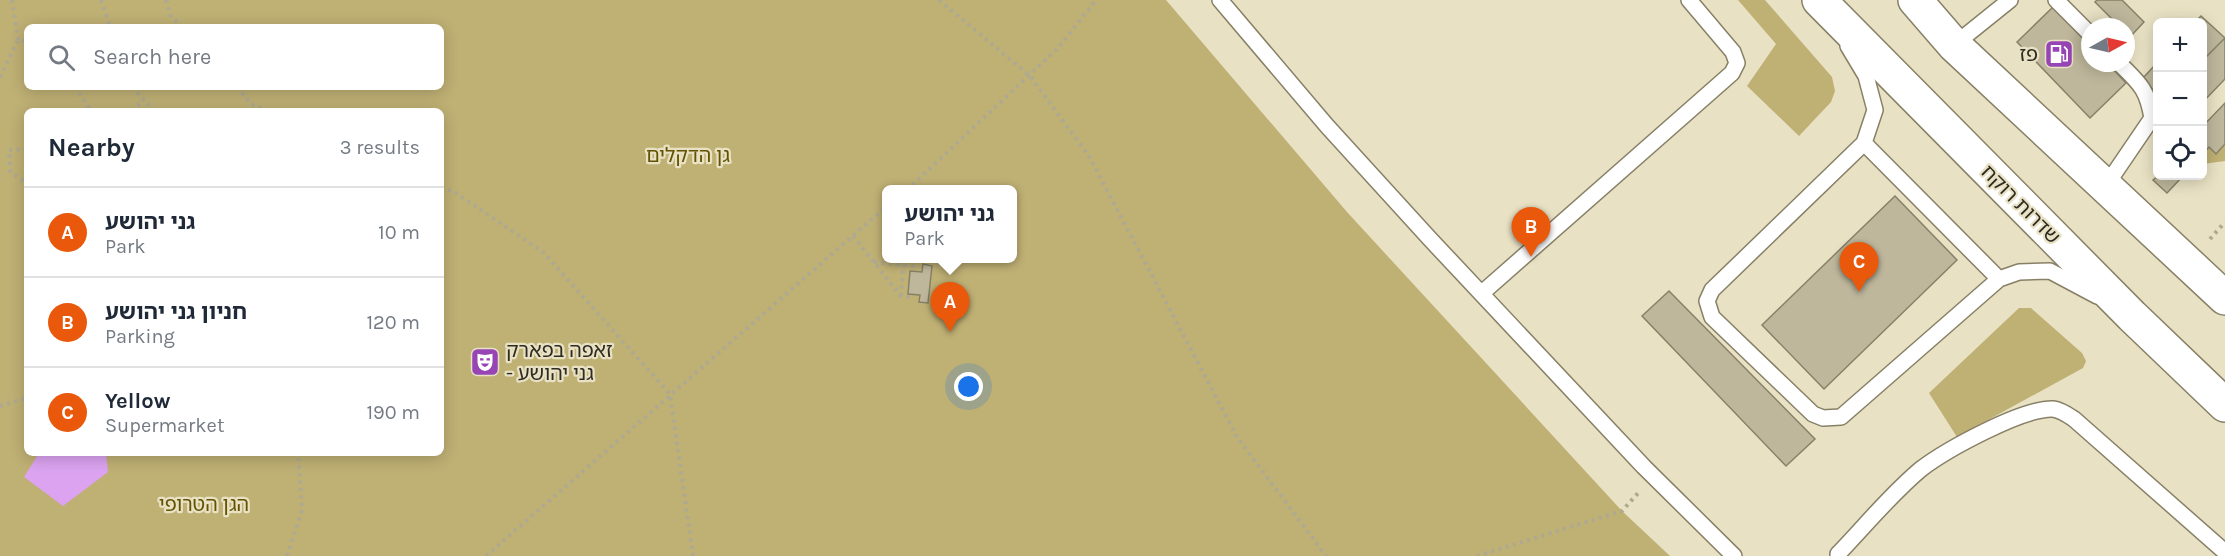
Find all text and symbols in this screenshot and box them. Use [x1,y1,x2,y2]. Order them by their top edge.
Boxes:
north arrow [2081,18,2135,72]
map controls [2153,18,2207,180]
button: + [2153,18,2207,72]
search box [24,24,444,90]
fuel station icon: פז [2043,38,2075,70]
icon: search [45,41,78,74]
place label: פז [2019,43,2038,66]
text: Search here [93,44,211,70]
button: − [2153,72,2207,126]
button: locate [2153,126,2207,180]
text: Nearby [48,132,135,163]
text: 3 results [340,136,420,159]
park label: גן הדקלים [646,144,731,167]
street label: שדרות רוקח [1976,160,2065,249]
popup [882,185,1017,263]
text: גני יהושע [904,201,995,227]
pin: B [1512,208,1550,257]
text: גני יהושע [105,209,195,235]
text: A [61,221,74,244]
text: 10 m [378,221,420,244]
text: Park [904,227,945,250]
text: Park [105,235,146,258]
pin: C [1840,242,1878,292]
pin: A [930,282,970,332]
text: חניון גני יהושע [105,299,247,325]
text: B [61,311,74,334]
text: 120 m [366,311,420,334]
text: Parking [105,325,175,348]
place label: זאפה בפארק - גני יהושע [506,339,613,385]
theatre icon: זאפה בפארק - גני יהושע [469,346,501,378]
your location [954,372,983,401]
text: Yellow [105,388,170,414]
text: C [61,401,74,424]
text: 190 m [366,401,420,424]
text: Supermarket [105,414,224,437]
park label: הגן הטרופי [159,493,249,516]

